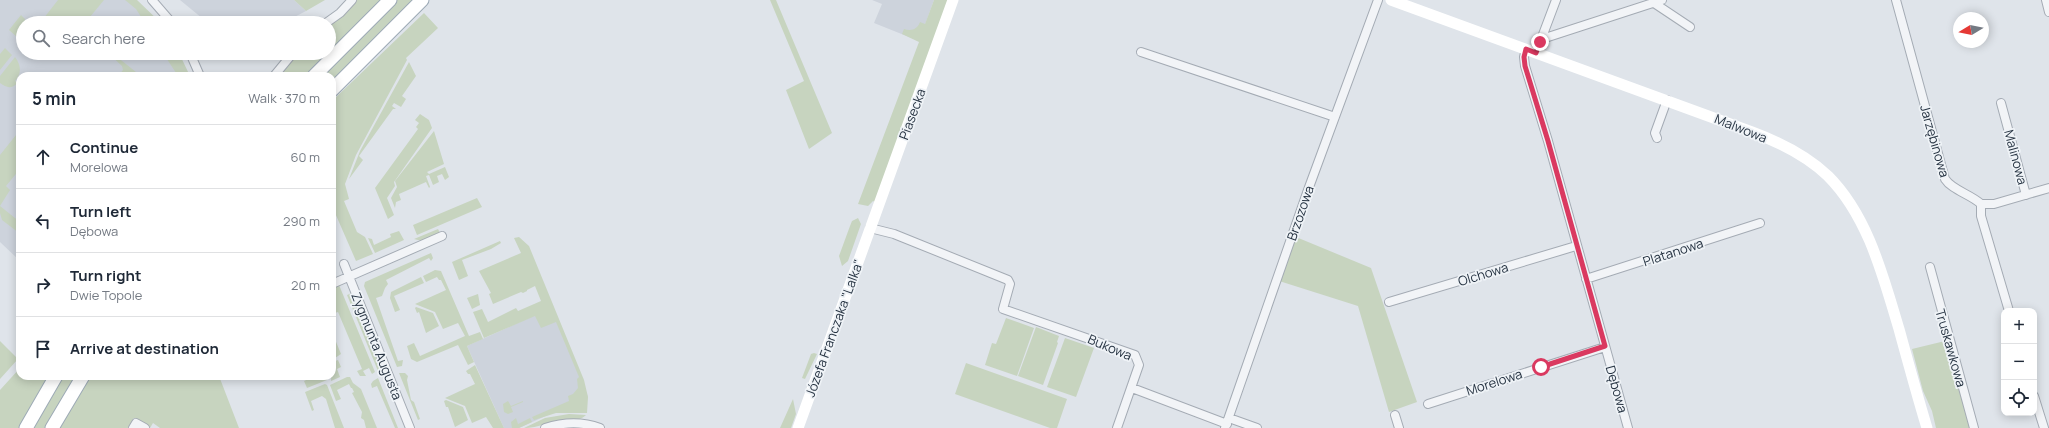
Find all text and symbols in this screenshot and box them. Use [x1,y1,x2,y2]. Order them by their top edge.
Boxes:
north arrow [1953,12,1989,48]
search box [16,16,336,60]
icon: search [30,27,52,49]
text: Search here [62,28,145,49]
route end [1531,33,1549,51]
street label: Piasecka [894,86,930,142]
text: 5 min [32,87,76,110]
text: Walk · 370 m [248,89,320,107]
street label: Jarzębinowa [1916,103,1954,179]
street label: Malwowa [1712,109,1770,147]
street label: Malinowa [2000,128,2032,186]
text: Continue [70,137,138,158]
icon: ahead [32,146,54,168]
text: 60 m [290,148,320,166]
text: Morelowa [70,158,128,176]
street label: Brzozowa [1282,183,1318,243]
text: Turn left [70,201,132,222]
icon: left [32,210,54,232]
text: 290 m [283,212,320,230]
text: Dębowa [70,222,118,240]
street label: Platanowa [1641,234,1705,270]
street label: Józefa Franczaka "Lalka" [801,257,867,399]
street label: Olchowa [1456,258,1510,290]
text: Turn right [70,265,141,286]
icon: right [32,274,54,296]
text: 20 m [291,276,320,294]
text: Dwie Topole [70,286,142,304]
street label: Zygmunta Augusta [347,290,407,402]
street label: Truskawkowa [1931,307,1971,389]
map controls [2001,308,2037,416]
button: + [2001,308,2037,344]
street label: Bukowa [1085,330,1135,364]
icon: arrive [32,338,54,360]
text: Arrive at destination [70,338,219,359]
button: − [2001,344,2037,380]
route start [1532,358,1550,376]
street label: Dębowa [1602,363,1632,415]
street label: Morelowa [1464,364,1524,400]
button: locate [2001,380,2037,416]

